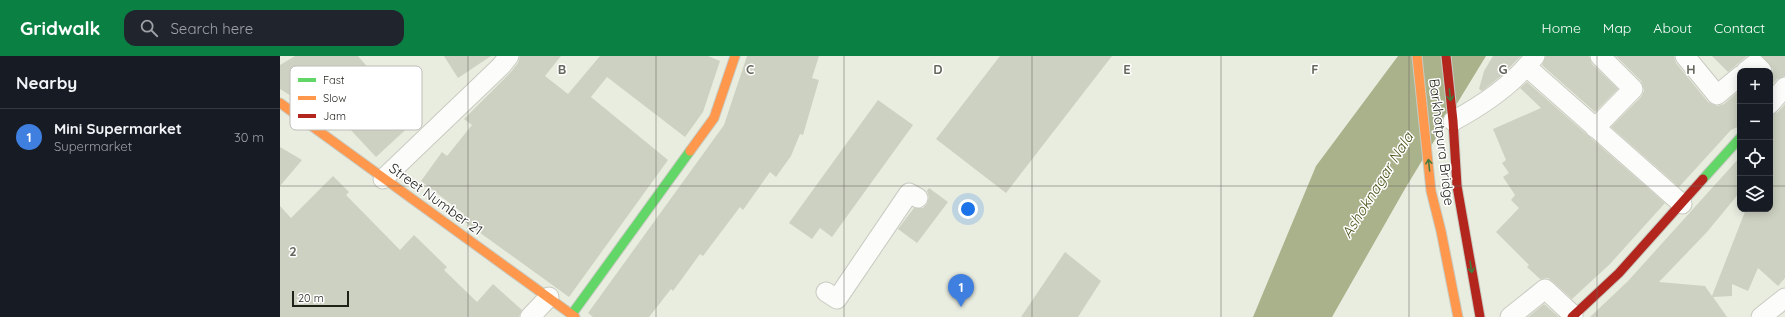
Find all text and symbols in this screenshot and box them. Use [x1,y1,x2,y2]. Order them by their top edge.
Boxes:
search box [124,10,404,46]
text: Gridwalk [20,16,100,40]
icon: search [138,17,160,39]
text: Search here [170,19,253,38]
text: Home [1542,19,1581,37]
text: Map [1603,19,1631,37]
text: About [1653,19,1692,37]
text: Contact [1714,19,1765,37]
text: B [558,61,566,77]
text: C [746,61,754,77]
text: D [933,61,943,77]
text: E [1123,61,1131,77]
text: F [1311,61,1319,77]
text: G [1498,61,1508,77]
text: H [1686,61,1696,77]
legend [290,66,422,130]
map controls [1737,68,1773,212]
button: + [1737,68,1773,104]
text: Nearby [16,72,77,93]
text: Fast [323,73,345,87]
street label: Barkhatpura Bridge [1425,77,1459,207]
one-way arrow [1446,88,1454,101]
text: Slow [323,91,347,105]
button: − [1737,104,1773,140]
text: Jam [323,109,346,123]
text: Mini Supermarket [54,119,182,138]
water label: Ashoknagar Nala [1337,128,1418,241]
text: 1 [26,129,32,145]
text: 30 m [234,129,264,145]
text: Supermarket [54,138,132,154]
button: locate [1737,140,1773,176]
street label: Street Number 21 [386,159,486,239]
one-way arrow [1425,159,1432,172]
button: layers [1737,176,1773,212]
your location [958,199,978,219]
text: 2 [289,243,297,259]
one-way arrow [1467,260,1475,273]
pin: 1 [948,274,974,307]
scale bar [292,289,349,308]
text: 20 m [298,291,324,305]

